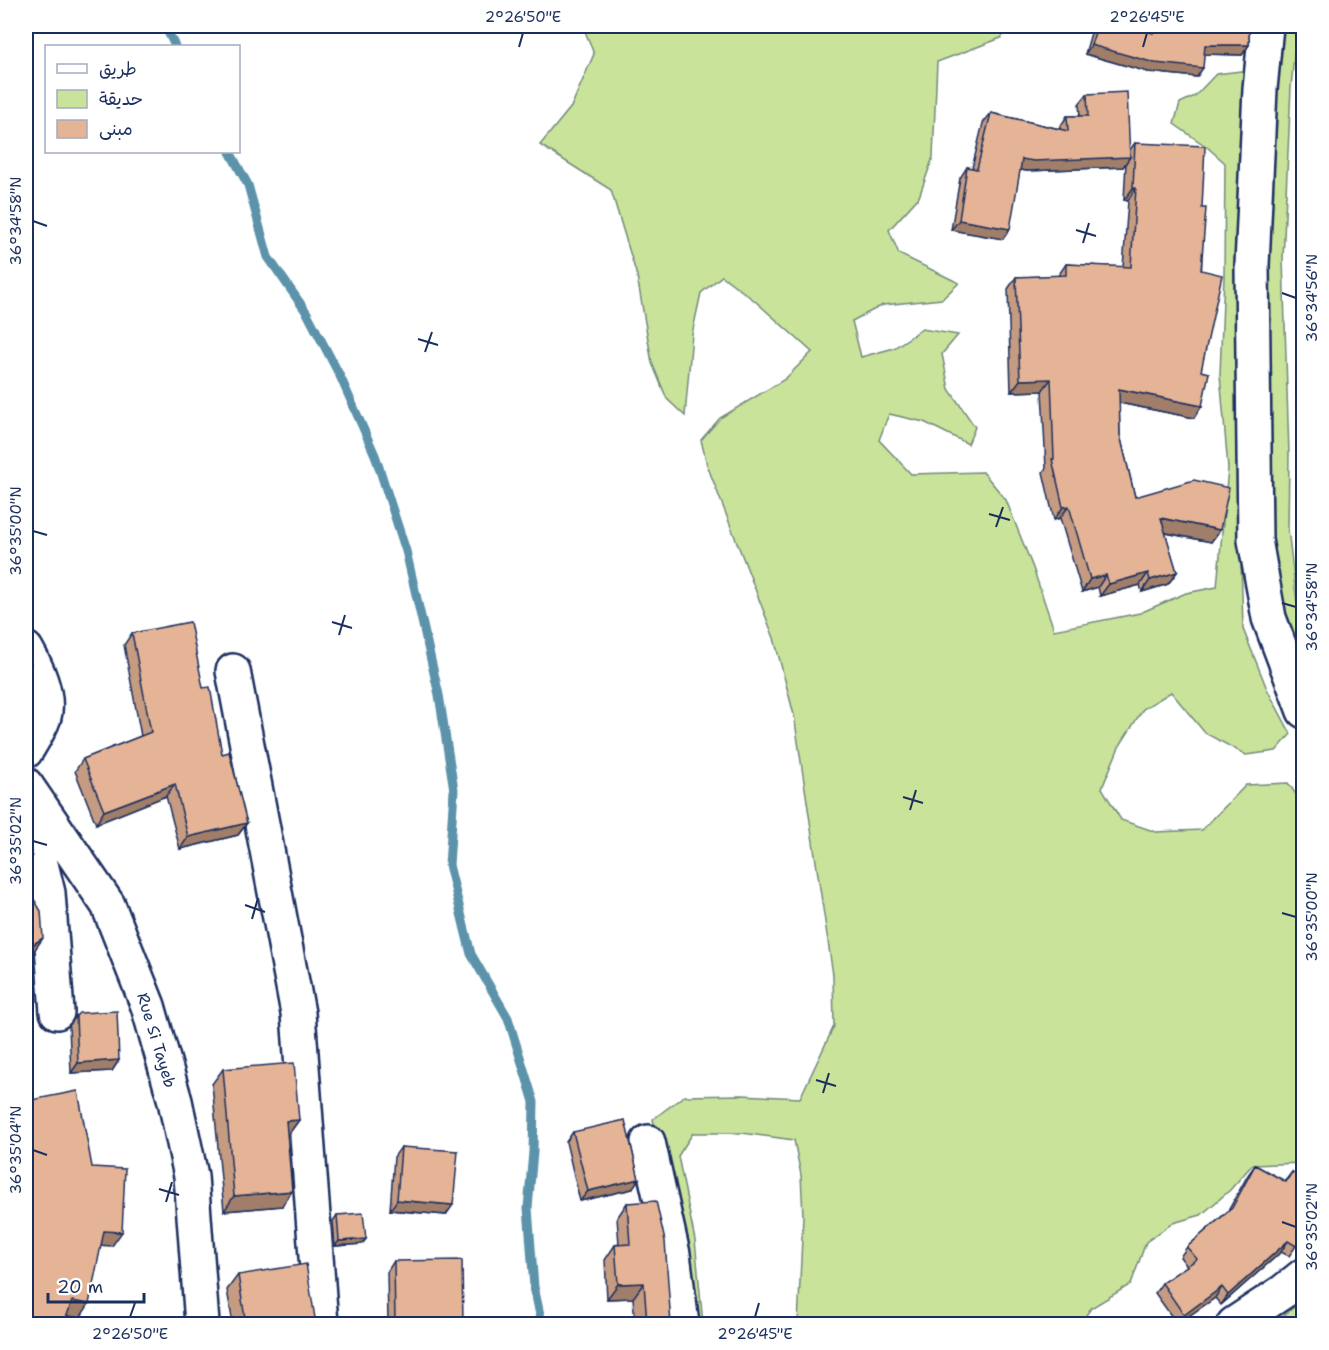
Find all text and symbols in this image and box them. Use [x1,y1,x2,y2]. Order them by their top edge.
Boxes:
text: 2°26'50"E [485,7,561,27]
text: 2°26'45"E [1109,7,1185,27]
legend [45,45,240,153]
text: طريق [99,57,137,81]
text: حديقة [99,87,143,111]
text: مبنى [99,117,133,141]
text: 36°34'58"N [6,177,26,265]
text: 36°34'56"N [1302,254,1322,342]
text: 36°35'00"N [6,486,26,576]
text: 36°34'58"N [1302,563,1322,651]
text: 36°35'02"N [6,797,26,885]
text: 36°35'00"N [1302,872,1322,962]
street label: Rue Si Tayeb [132,990,181,1090]
text: 36°35'04"N [6,1106,26,1194]
text: 36°35'02"N [1302,1183,1322,1271]
scale bar [48,1266,144,1304]
text: 20 m [57,1275,103,1299]
text: 2°26'50"E [92,1324,168,1344]
text: 2°26'45"E [717,1324,793,1344]

